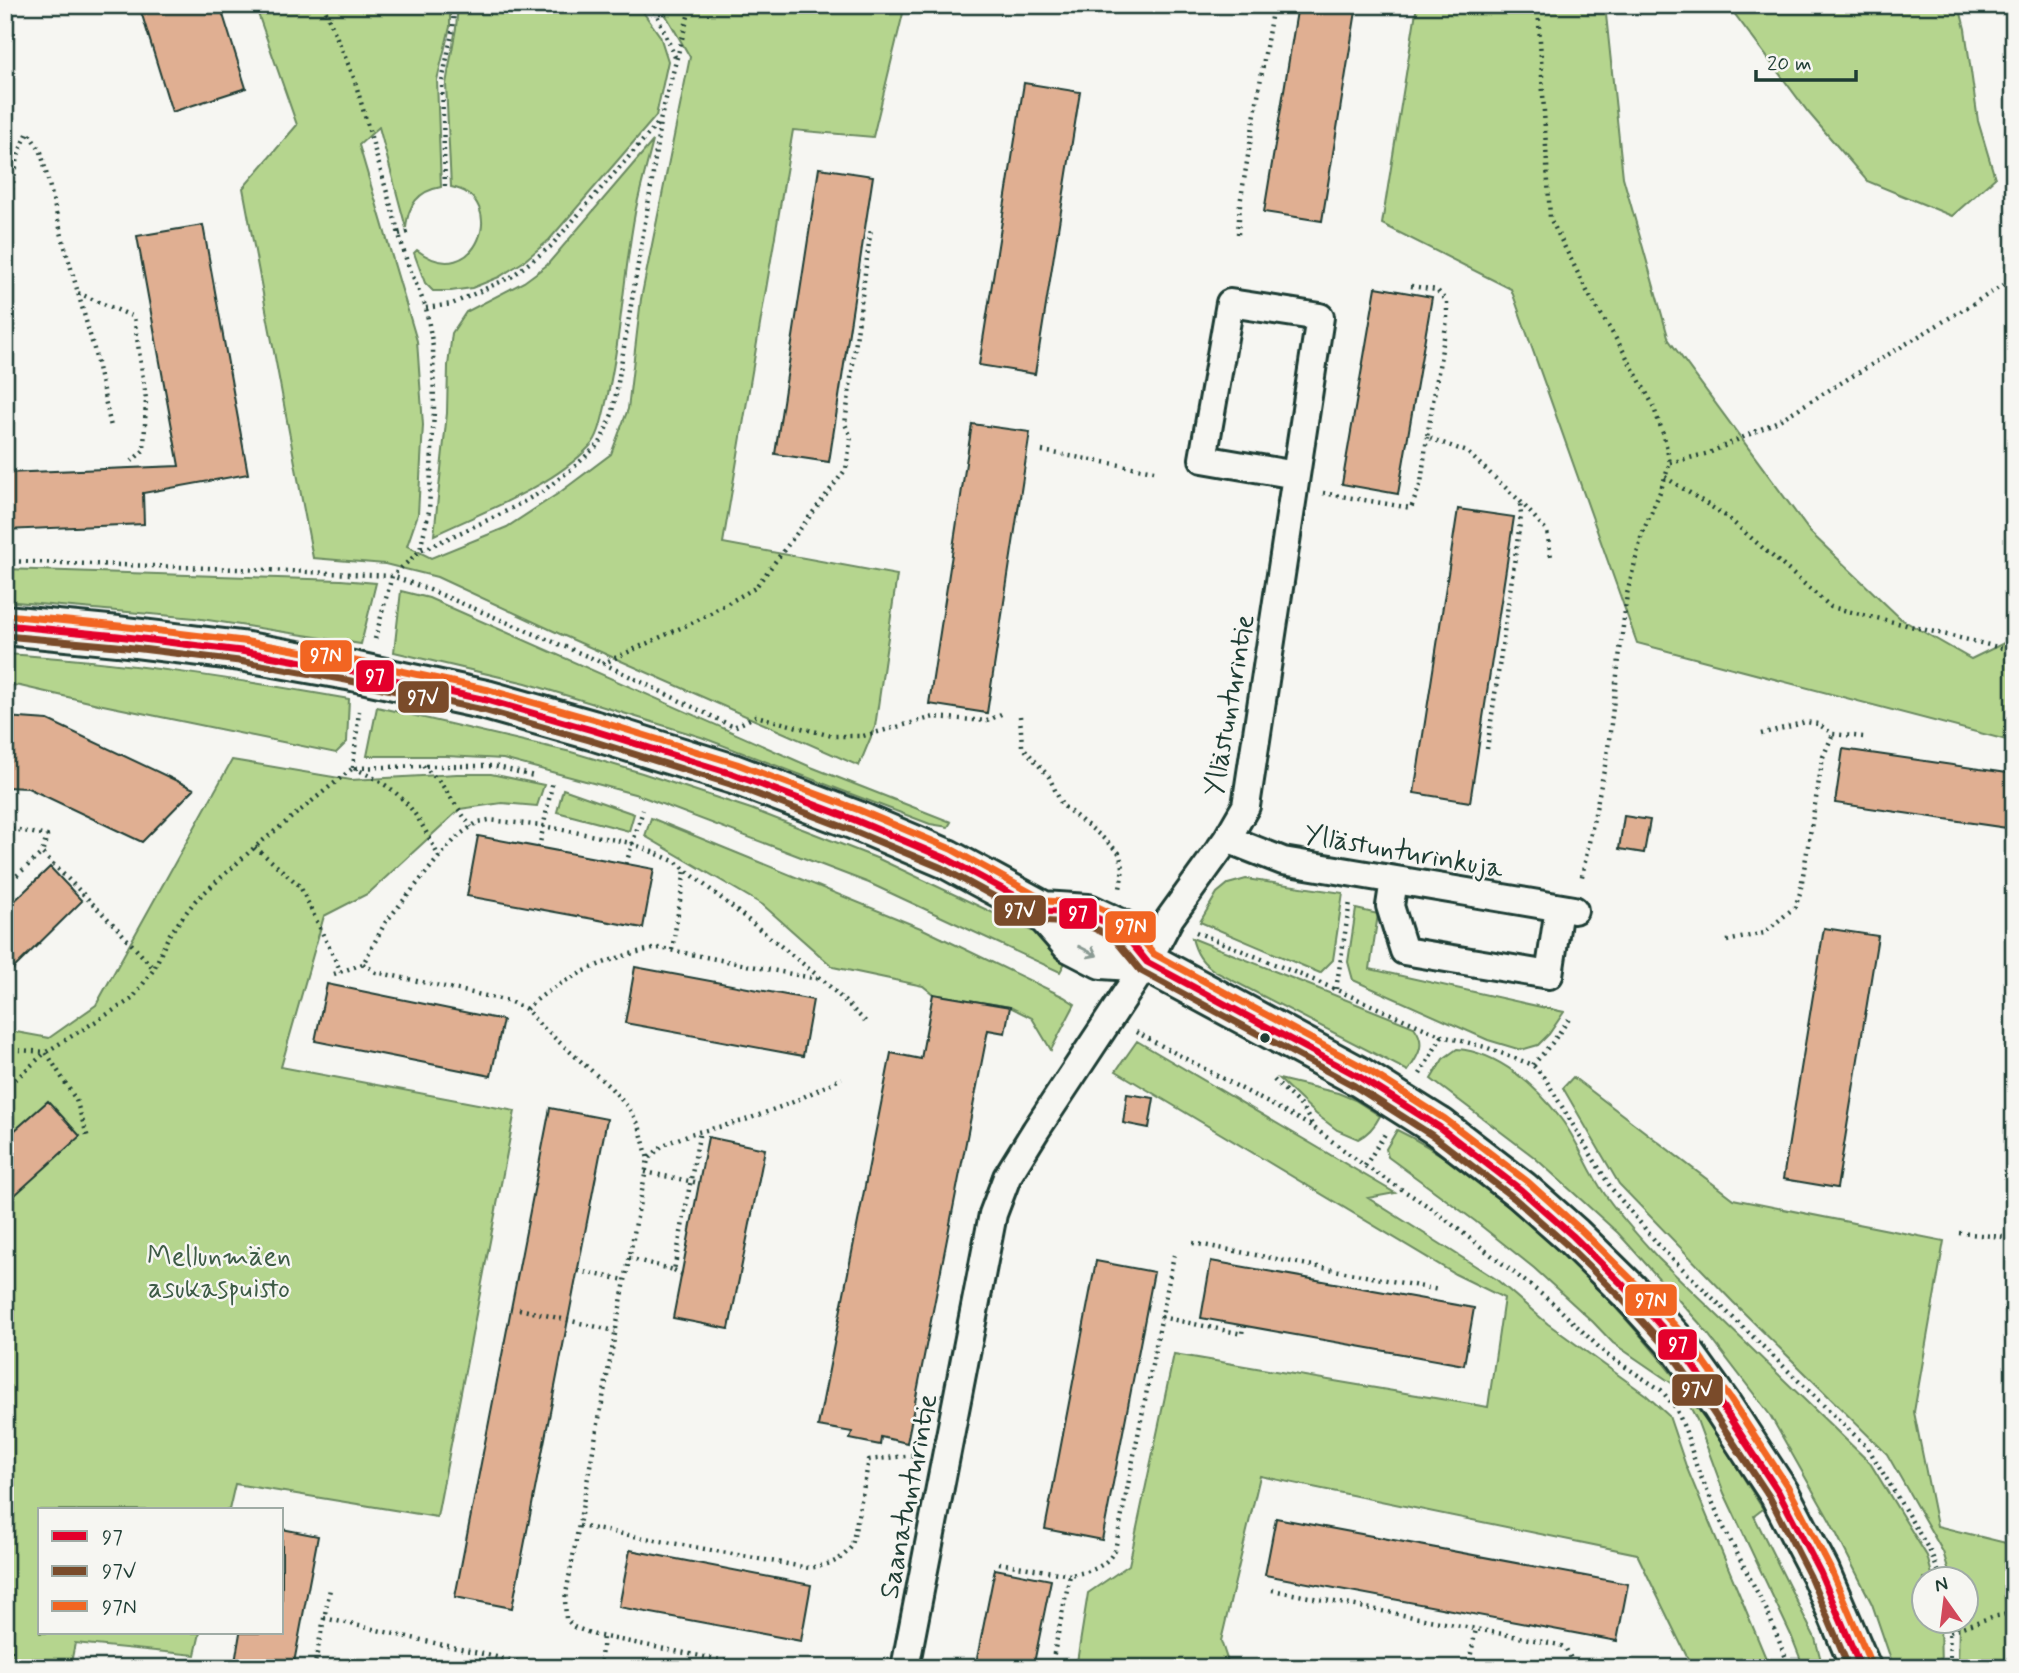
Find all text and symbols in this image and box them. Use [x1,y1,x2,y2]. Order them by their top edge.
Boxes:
scale bar [1756,38,1856,82]
text: 20 m [1767,50,1812,78]
street label: Yllästunturintie [1196,612,1265,799]
line badge: 97N [299,639,353,673]
text: 97N [310,644,342,669]
line badge: 97 [355,659,395,693]
text: 97 [366,665,385,690]
line badge: 97V [397,680,450,714]
text: 97V [407,686,439,711]
street label: Yllästunturinkuja [1301,817,1506,888]
line badge: 97V [993,894,1047,927]
line badge: 97 [1058,897,1098,930]
text: 97V [1004,899,1036,924]
text: 97 [1069,902,1088,927]
line badge: 97N [1104,910,1157,944]
text: 97N [1115,915,1147,940]
one-way arrow [1077,945,1097,959]
unlabelled marker [1258,1031,1272,1045]
park label: Mellunmäen asukaspuisto [147,1239,291,1308]
line badge: 97N [1624,1283,1678,1317]
text: 97N [1635,1289,1667,1314]
line badge: 97 [1657,1328,1698,1361]
text: 97 [1669,1333,1688,1358]
line badge: 97V [1671,1373,1724,1407]
text: 97V [1681,1378,1713,1403]
street label: Saanatunturintie [871,1391,947,1602]
legend [38,1508,284,1634]
text: 97 [102,1524,123,1552]
text: 97V [102,1558,137,1586]
north arrow [1910,1564,1980,1634]
text: N [1932,1571,1950,1599]
text: 97N [102,1594,137,1622]

